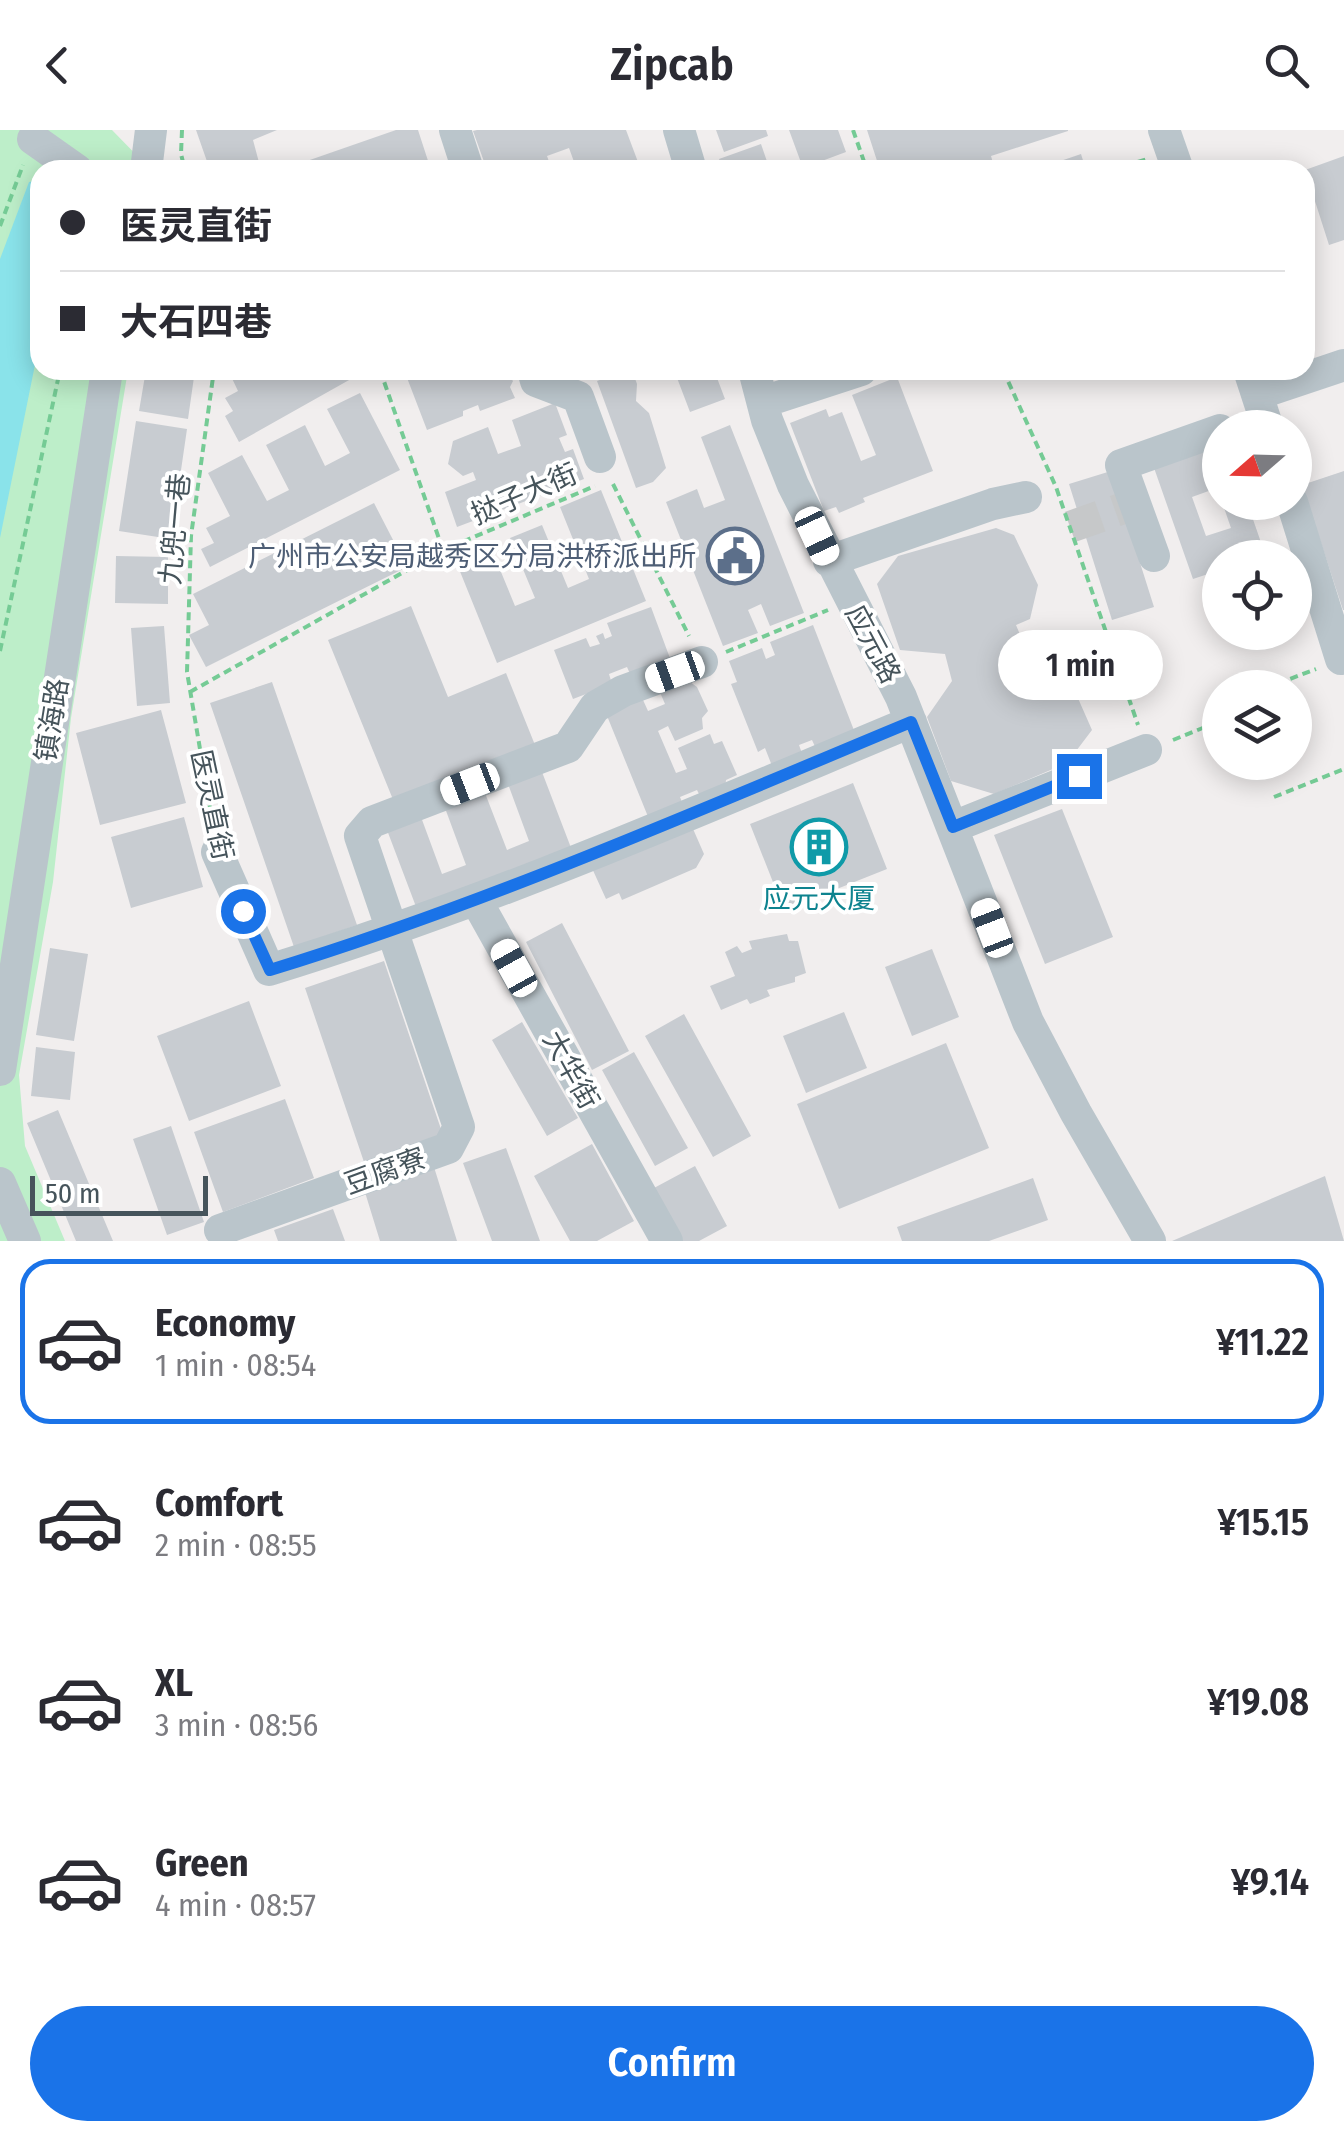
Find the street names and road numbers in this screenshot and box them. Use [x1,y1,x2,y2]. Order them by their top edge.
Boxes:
street label: 挞子大街 [466,457,582,531]
street label: 九兜一巷 [154,472,196,586]
street label: 应元路 [839,599,907,689]
street label: 镇海路 [29,676,75,764]
street label: 医灵直街 [184,747,240,863]
street label: 大华街 [536,1025,606,1115]
street label: 豆腐寮 [340,1141,430,1201]

